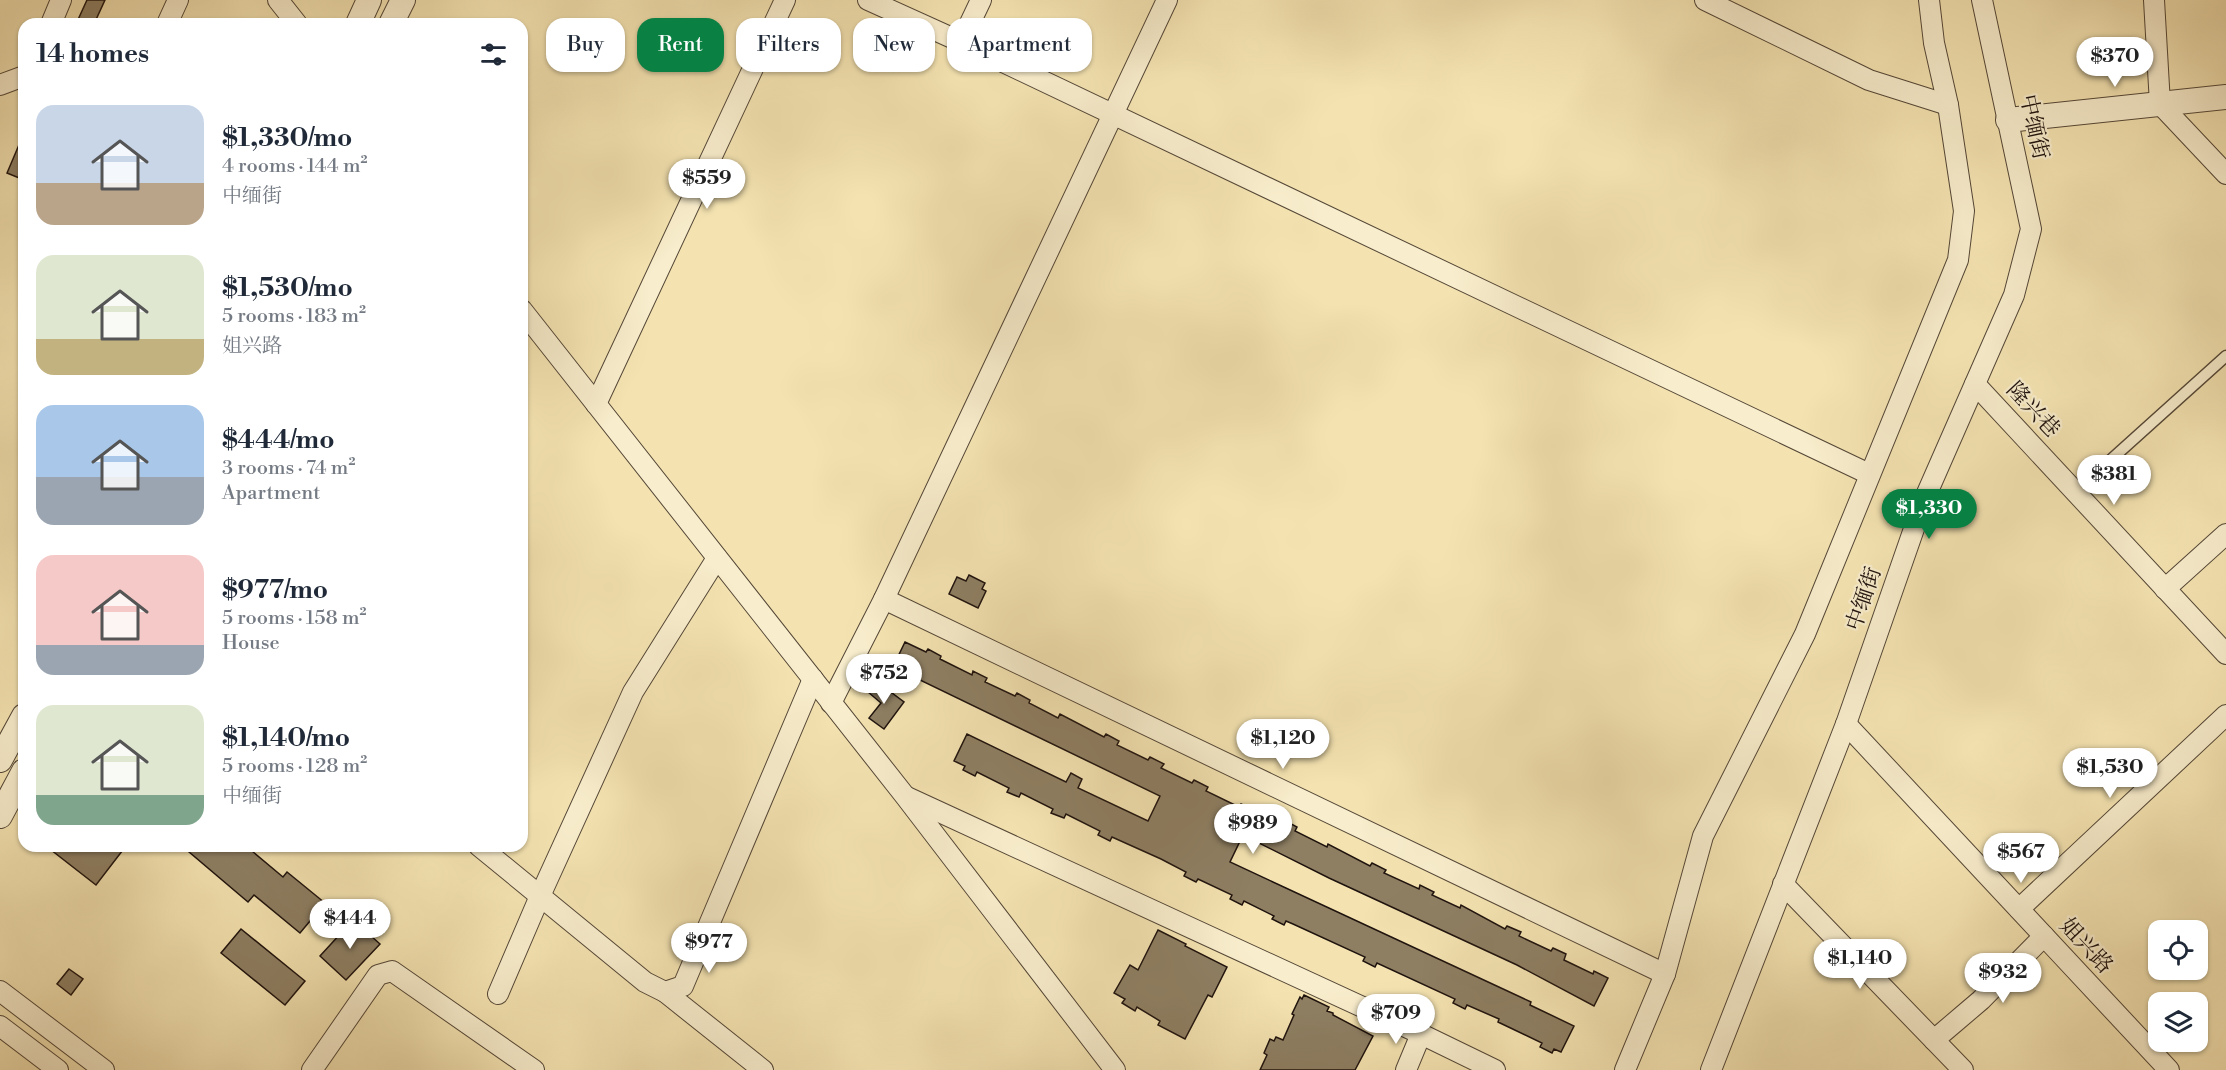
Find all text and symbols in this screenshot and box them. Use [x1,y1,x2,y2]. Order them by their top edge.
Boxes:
chip: Buy [546,18,625,72]
chip: Rent [637,18,724,72]
chip: Filters [736,18,841,72]
chip: New [853,18,935,72]
chip: Apartment [947,18,1092,72]
pin: $370 [2079,37,2151,88]
text: 14 homes [36,38,149,70]
icon: filters [477,38,510,71]
text: $370 [2090,44,2140,69]
street label: 中缅街 [2014,92,2054,162]
text: $1,330/mo [222,122,352,154]
icon: home [84,129,156,201]
text: 4 rooms · 144 m² [222,154,367,179]
pin: $559 [671,159,743,210]
text: $559 [682,166,732,191]
text: 中缅街 [222,184,282,209]
text: $1,530/mo [222,272,353,304]
icon: home [84,279,156,351]
text: 5 rooms · 183 m² [222,304,366,329]
text: 姐兴路 [222,334,282,359]
street label: 隆兴巷 [2001,377,2065,443]
text: $444/mo [222,424,334,456]
icon: home [84,429,156,501]
pin: $381 [2078,455,2150,506]
text: 3 rooms · 74 m² [222,456,355,481]
text: $381 [2091,462,2137,487]
text: Apartment [222,481,320,506]
pin: $1,330 [1880,489,1978,540]
text: $1,330 [1896,496,1962,521]
street label: 中缅街 [1840,563,1888,635]
text: $977/mo [222,574,328,606]
icon: home [84,579,156,651]
text: 5 rooms · 158 m² [222,606,366,631]
text: House [222,631,280,656]
pin: $752 [848,654,920,705]
text: $752 [860,661,908,686]
pin: $1,120 [1234,719,1332,770]
text: $1,140/mo [222,722,350,754]
text: $1,120 [1250,726,1316,751]
icon: home [84,729,156,801]
pin: $1,530 [2061,748,2159,799]
text: 5 rooms · 128 m² [222,754,367,779]
text: $1,530 [2077,755,2143,780]
text: 中缅街 [222,784,282,809]
pin: $989 [1217,804,1289,855]
text: $989 [1228,811,1278,836]
pin: $567 [1985,833,2057,884]
text: $567 [1997,840,2045,865]
pin: $444 [314,899,386,950]
text: $444 [324,906,376,931]
street label: 姐兴路 [2054,913,2118,979]
map controls [2148,920,2208,1052]
button: locate [2148,920,2208,980]
pin: $977 [673,923,745,974]
text: $977 [685,930,733,955]
pin: $1,140 [1811,939,1909,990]
text: $1,140 [1828,946,1892,971]
pin: $932 [1967,953,2039,1004]
text: $932 [1978,960,2028,985]
button: layers [2148,992,2208,1052]
pin: $709 [1360,994,1432,1045]
text: $709 [1371,1001,1421,1026]

